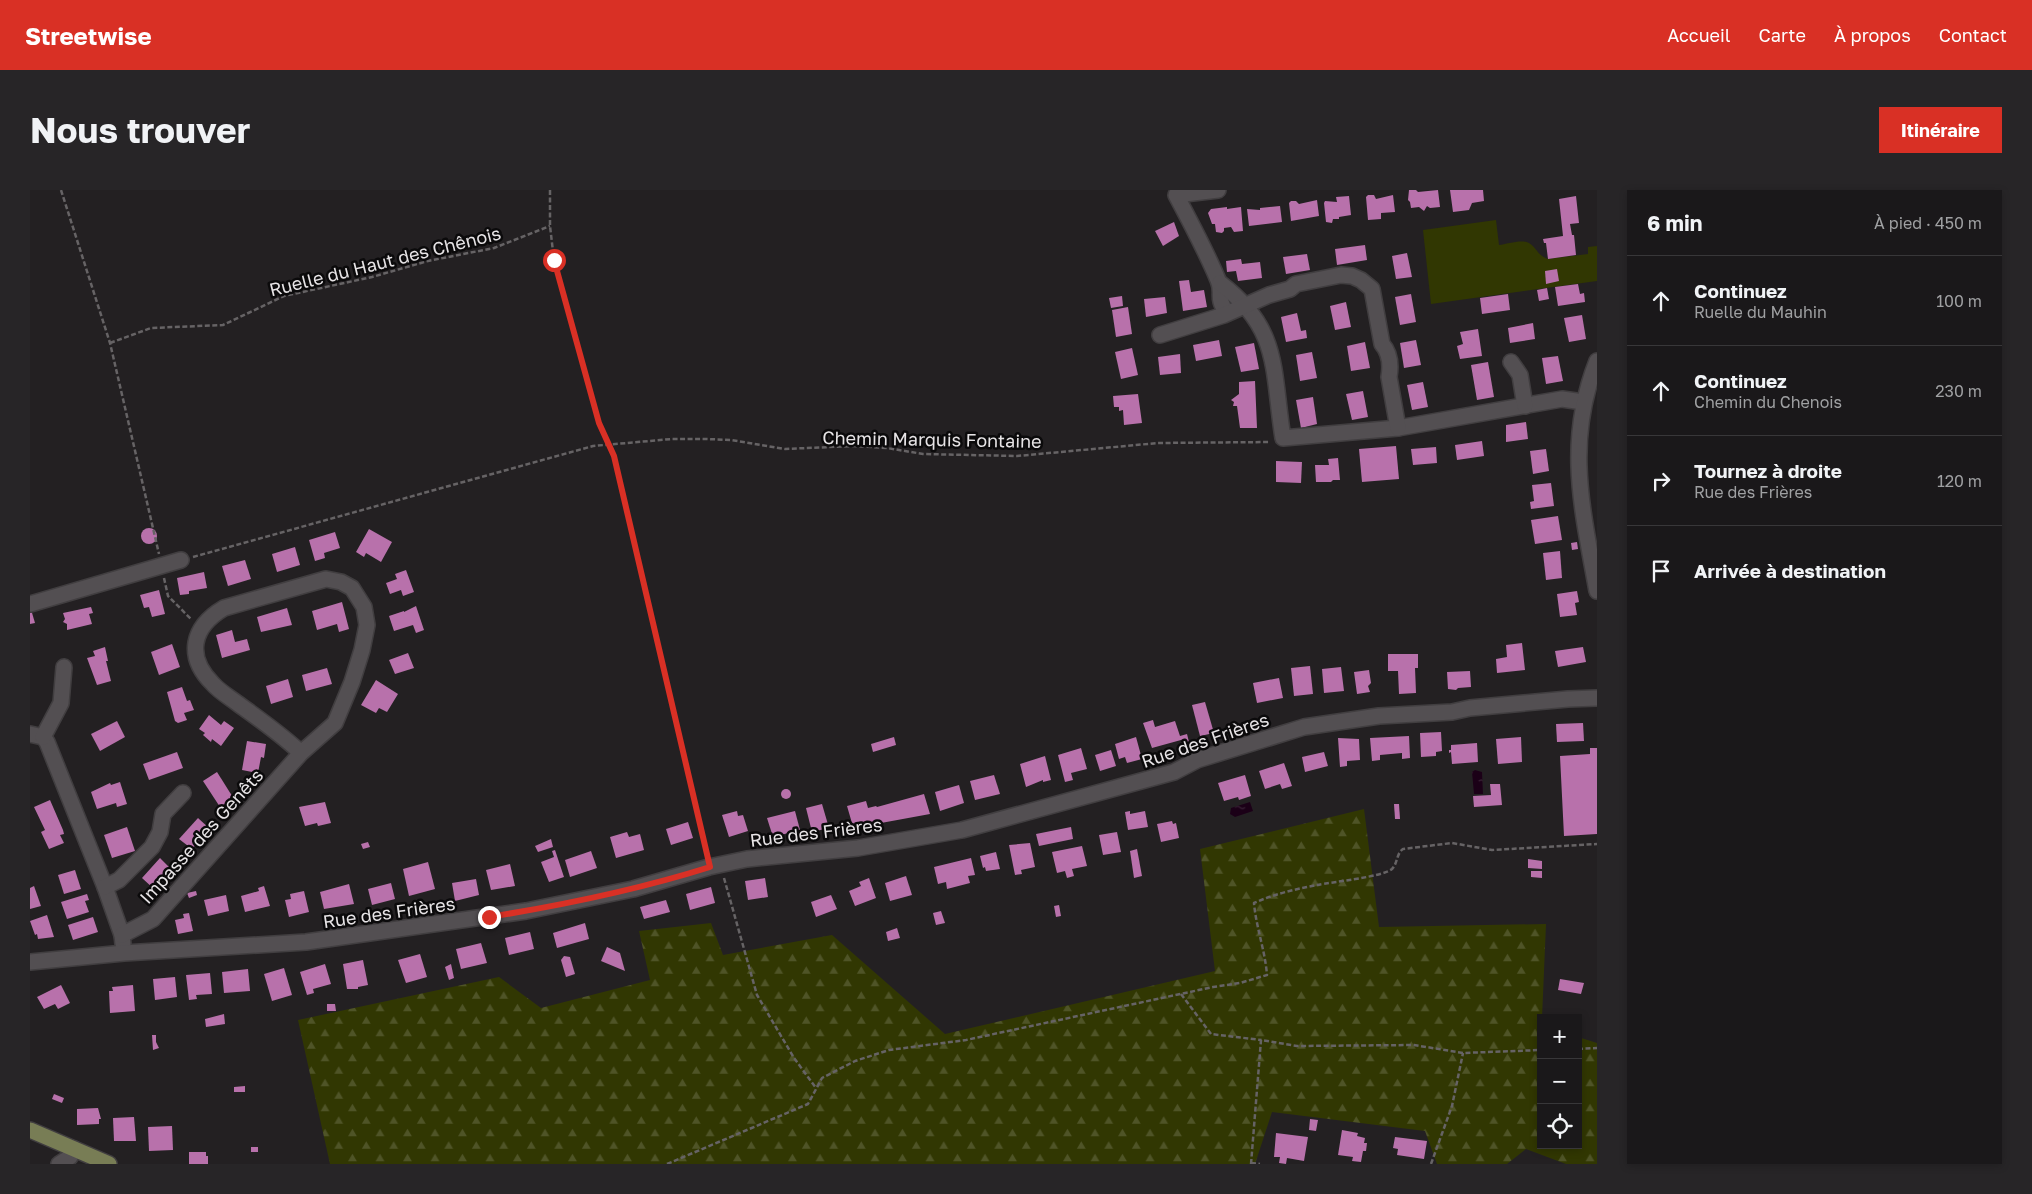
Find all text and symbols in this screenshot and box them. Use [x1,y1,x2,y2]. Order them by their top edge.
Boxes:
text: Streetwise [25,21,152,50]
text: Accueil [1667,24,1731,46]
text: Carte [1759,24,1806,46]
text: À propos [1834,24,1911,46]
text: Contact [1939,24,2007,46]
button: Itinéraire [1879,107,2002,153]
text: Nous trouver [30,109,250,151]
text: 6 min [1647,210,1702,236]
text: À pied · 450 m [1874,213,1982,233]
street label: Ruelle du Haut des Chênois [267,222,503,300]
route start [543,249,566,272]
text: Continuez [1694,279,1787,302]
icon: ahead [1647,287,1675,315]
text: 100 m [1936,291,1982,311]
text: Ruelle du Mauhin [1694,302,1827,322]
text: Continuez [1694,369,1787,392]
icon: ahead [1647,377,1675,405]
text: 230 m [1935,381,1982,401]
text: Chemin du Chenois [1694,392,1842,412]
street label: Chemin Marquis Fontaine [822,426,1042,452]
text: Tournez à droite [1694,459,1842,482]
icon: right [1647,467,1675,495]
text: 120 m [1937,471,1982,491]
text: Rue des Frières [1694,482,1812,502]
icon: arrive [1647,557,1675,585]
text: Arrivée à destination [1694,559,1886,582]
street label: Rue des Frières [1139,708,1271,772]
street label: Impasse des Genêts [135,764,267,908]
street label: Rue des Frières [749,813,883,851]
street label: Rue des Frières [322,892,456,932]
route end [478,906,501,929]
map controls [1537,1014,1582,1149]
button: + [1537,1014,1582,1059]
button: − [1537,1059,1582,1104]
button: locate [1537,1104,1582,1149]

